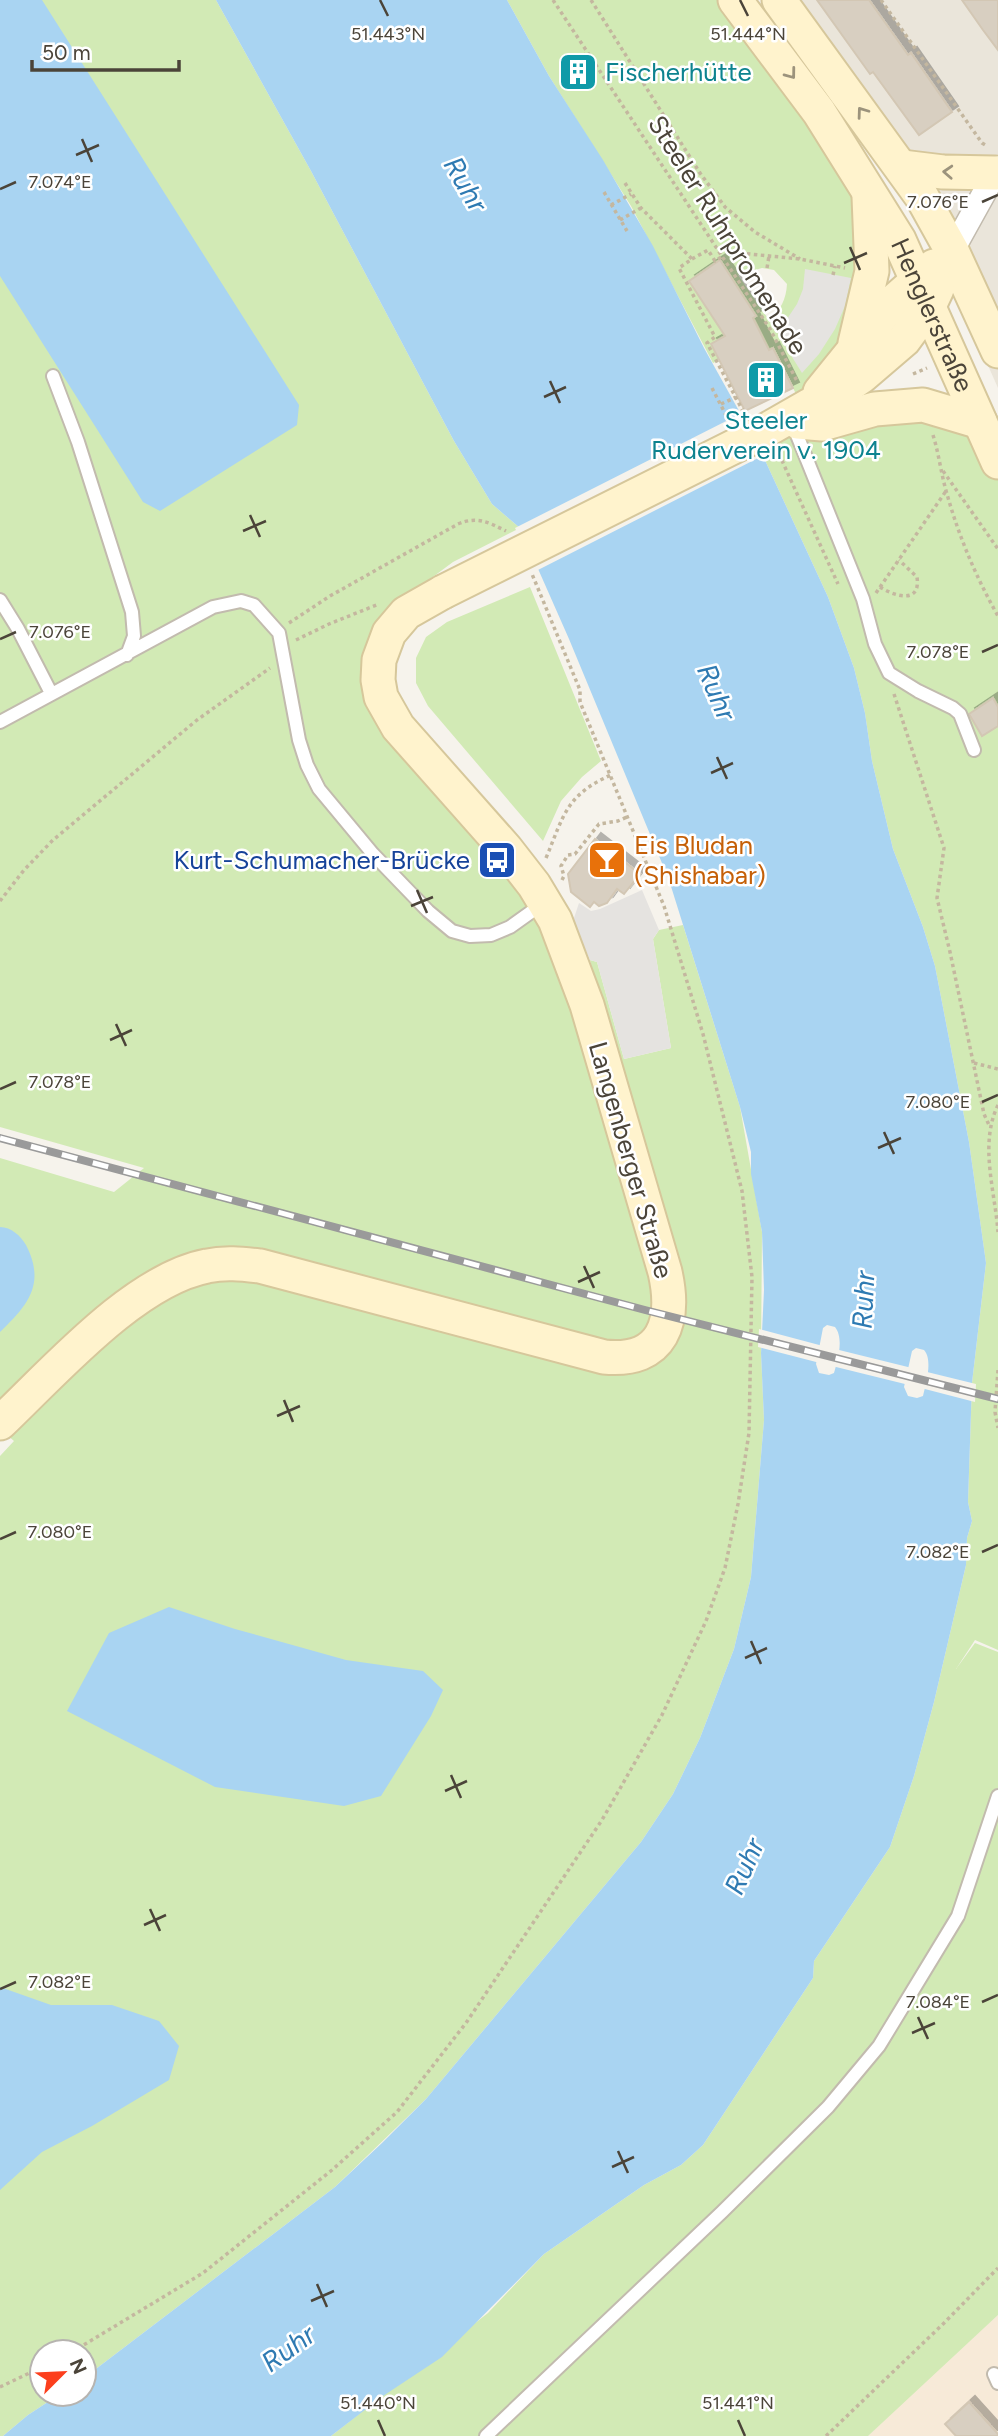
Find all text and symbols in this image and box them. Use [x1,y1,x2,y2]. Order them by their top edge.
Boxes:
text: 51.443°N [351,23,425,45]
text: 51.444°N [710,23,786,45]
scale bar [32,28,178,72]
text: 50 m [42,40,91,65]
building icon: Fischerhütte [557,51,599,93]
place label: Fischerhütte [605,56,752,88]
one-way arrow [782,67,795,79]
one-way arrow [858,107,870,120]
street label: Steeler Ruhrpromenade [641,109,815,361]
water label: Ruhr [437,150,496,219]
one-way arrow [942,164,953,179]
text: 7.074°E [28,171,92,193]
text: 7.076°E [907,191,969,213]
street label: Henglerstraße [884,233,981,397]
building icon: Steeler Ruderverein v. 1904 [745,359,787,401]
place label: Steeler Ruderverein v. 1904 [651,404,881,466]
text: 7.076°E [29,621,91,643]
text: 7.078°E [907,641,969,663]
water label: Ruhr [690,659,745,727]
place label: Eis Bludan (Shishabar) [634,829,766,891]
bus stop icon: Kurt-Schumacher-Brücke [476,839,518,881]
bar icon: Eis Bludan (Shishabar) [586,839,628,881]
place label: Kurt-Schumacher-Brücke [174,844,470,876]
street label: Langenberger Straße [582,1038,680,1282]
text: 7.078°E [29,1071,91,1093]
text: 7.080°E [906,1091,970,1113]
water label: Ruhr [844,1269,882,1330]
text: 7.080°E [28,1521,92,1543]
text: 7.082°E [906,1541,970,1563]
water label: Ruhr [717,1831,772,1900]
text: 7.082°E [28,1971,92,1993]
text: 7.084°E [906,1991,970,2013]
water label: Ruhr [254,2316,323,2379]
north arrow [28,2338,98,2408]
text: N [65,2355,92,2378]
text: 51.440°N [340,2392,416,2414]
text: 51.441°N [702,2392,774,2414]

